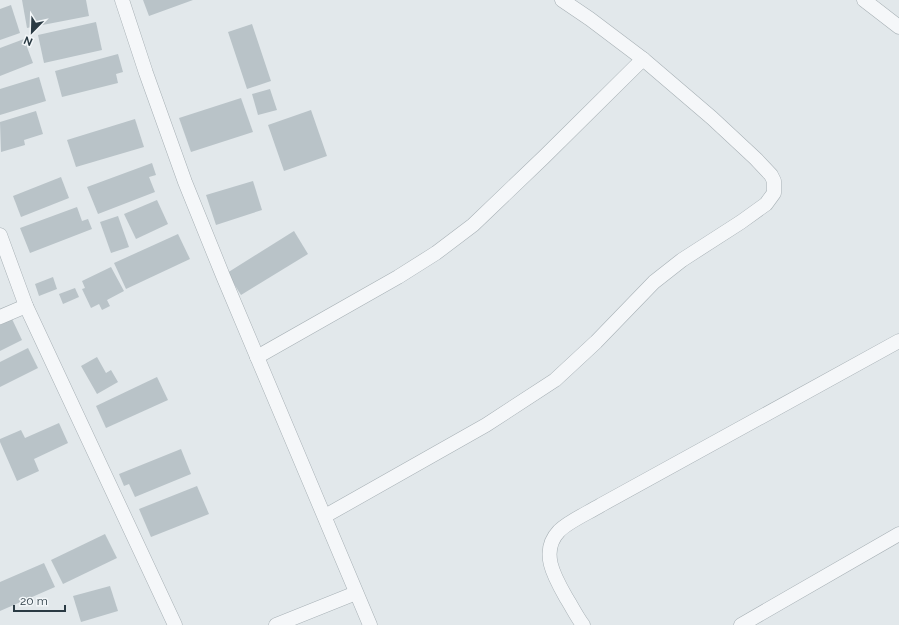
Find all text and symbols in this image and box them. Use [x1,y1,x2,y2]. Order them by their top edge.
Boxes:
north arrow [12,12,52,52]
text: N [22,33,35,48]
scale bar [14,587,65,613]
text: 20 m [20,594,48,608]

